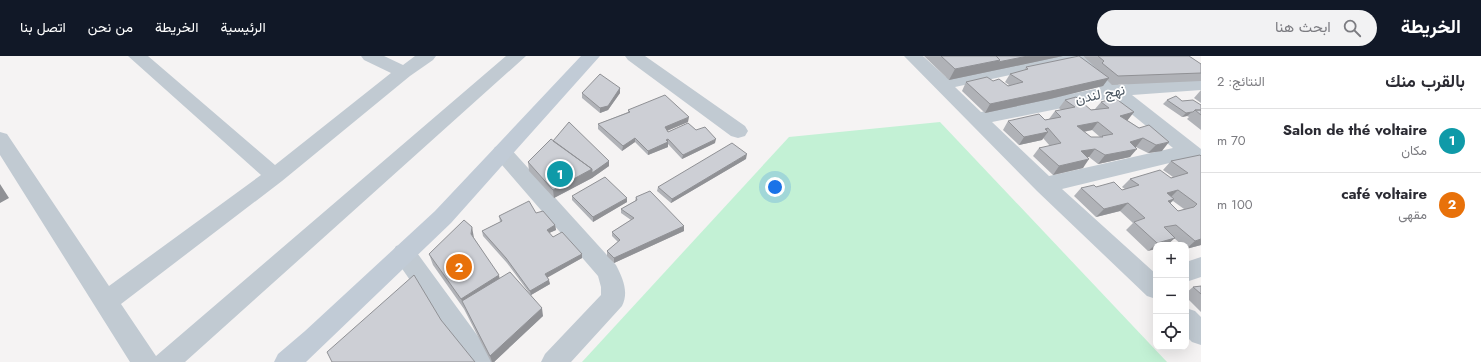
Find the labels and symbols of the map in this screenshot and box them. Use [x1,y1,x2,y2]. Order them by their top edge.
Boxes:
street label: نهج لندن [1073,79,1127,110]
pin: 1 [547,159,573,189]
your location [765,177,785,197]
pin: 2 [446,252,472,282]

